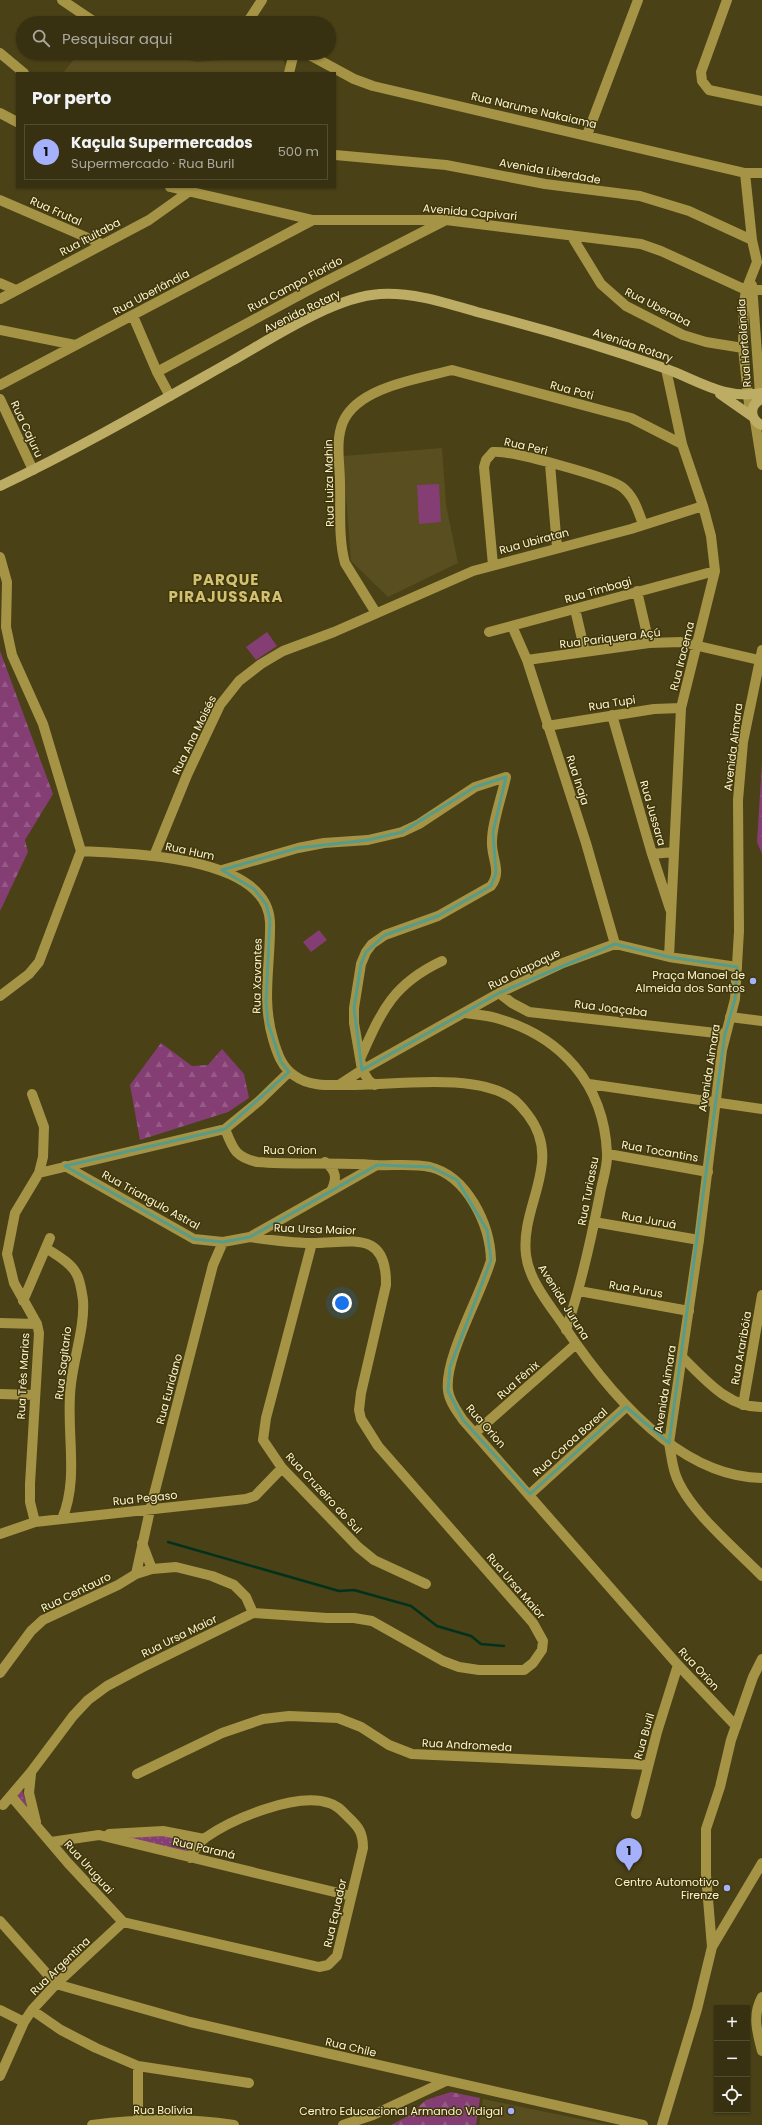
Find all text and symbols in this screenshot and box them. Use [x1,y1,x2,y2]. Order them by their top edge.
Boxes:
search box [16,16,336,60]
icon: search [30,27,52,49]
text: Pesquisar aqui [62,28,172,49]
text: Por perto [32,86,111,110]
street label: Rua Narume Nakaiama [470,88,598,132]
text: Kaçula Supermercados [71,132,253,153]
text: 1 [44,142,48,161]
text: 500 m [278,142,319,161]
text: Supermercado · Rua Buril [71,154,234,173]
street label: Avenida Liberdade [498,154,602,188]
street label: Rua Frutal [28,193,84,229]
street label: Avenida Capivari [422,200,518,224]
street label: Rua Ituitaba [57,214,123,260]
street label: Rua Campo Florido [245,252,345,316]
street label: Rua Uberlândia [110,265,192,319]
street label: Rua Uberaba [622,283,694,331]
street label: Avenida Rotary [261,285,344,336]
street label: Rua Hortolândia [733,298,755,388]
street label: Avenida Rotary [591,324,676,366]
street label: Rua Poti [549,377,596,404]
street label: Rua Cajuru [7,398,47,460]
street label: Rua Peri [503,433,550,459]
street label: Rua Luiza Mahin [320,439,338,527]
street label: Rua Ubiratan [497,524,571,558]
district label: PARQUE PIRAJUSSARA [168,569,284,607]
street label: Rua Timbagi [563,573,634,607]
street label: Rua Iracema [666,620,698,692]
street label: Rua Pariquera Açú [559,624,661,652]
street label: Rua Tupi [587,691,637,715]
street label: Rua Ana Moisés [168,692,220,777]
street label: Avenida Aimara [720,702,746,792]
street label: Rua Inaja [562,753,594,807]
street label: Rua Jussara [636,778,670,848]
street label: Rua Hum [164,838,216,864]
street label: Rua Xavantes [248,938,266,1014]
street label: Rua Oiapoque [485,944,563,993]
place label: Praça Manoel de Almeida dos Santos [635,967,745,996]
marker: Praça Manoel de Almeida dos Santos [748,976,758,986]
street label: Rua Joaçaba [574,996,648,1020]
street label: Avenida Aimara [694,1023,724,1113]
street label: Rua Tocantins [620,1136,700,1166]
street label: Rua Orion [263,1142,317,1158]
street label: Rua Turiassu [573,1155,603,1227]
street label: Rua Triangulo Astral [99,1166,203,1234]
street label: Rua Juruá [620,1207,678,1233]
street label: Rua Ursa Maior [273,1220,357,1238]
street label: Avenida Juruna [534,1261,594,1343]
street label: Rua Purus [608,1276,664,1302]
your location [332,1293,352,1313]
street label: Rua Araribóia [727,1310,755,1386]
street label: Rua Sagitario [51,1326,75,1400]
street label: Rua Três Marias [13,1332,33,1420]
street label: Avenida Aimara [650,1344,680,1434]
street label: Rua Euridano [152,1352,186,1426]
street label: Rua Fênix [493,1357,543,1403]
street label: Rua Orion [462,1401,510,1451]
street label: Rua Coroa Boreal [529,1404,611,1480]
street label: Rua Cruzeiro do Sul [282,1449,366,1537]
street label: Rua Pegaso [112,1487,178,1509]
street label: Rua Ursa Maior [483,1550,549,1622]
street label: Rua Centauro [38,1568,114,1616]
street label: Rua Ursa Maior [138,1611,220,1661]
street label: Rua Orion [675,1644,723,1694]
street label: Rua Buril [630,1711,658,1761]
street label: Rua Andromeda [422,1735,512,1755]
street label: Rua Paraná [171,1833,237,1863]
street label: Rua Uruguai [61,1837,118,1898]
pin: 1 [616,1838,642,1871]
place label: Centro Automotivo Firenze [615,1874,719,1903]
street label: Rua Equador [319,1877,351,1949]
marker: Centro Automotivo Firenze [722,1883,732,1893]
street label: Rua Argentina [26,1933,94,1999]
map controls [714,2005,750,2113]
button: + [714,2005,750,2041]
street label: Rua Chile [324,2033,378,2061]
button: − [714,2041,750,2077]
button: locate [714,2077,750,2113]
street label: Rua Bolívia [133,2102,193,2118]
place label: Centro Educacional Armando Vidigal [299,2103,503,2119]
marker: Centro Educacional Armando Vidigal [506,2106,516,2116]

